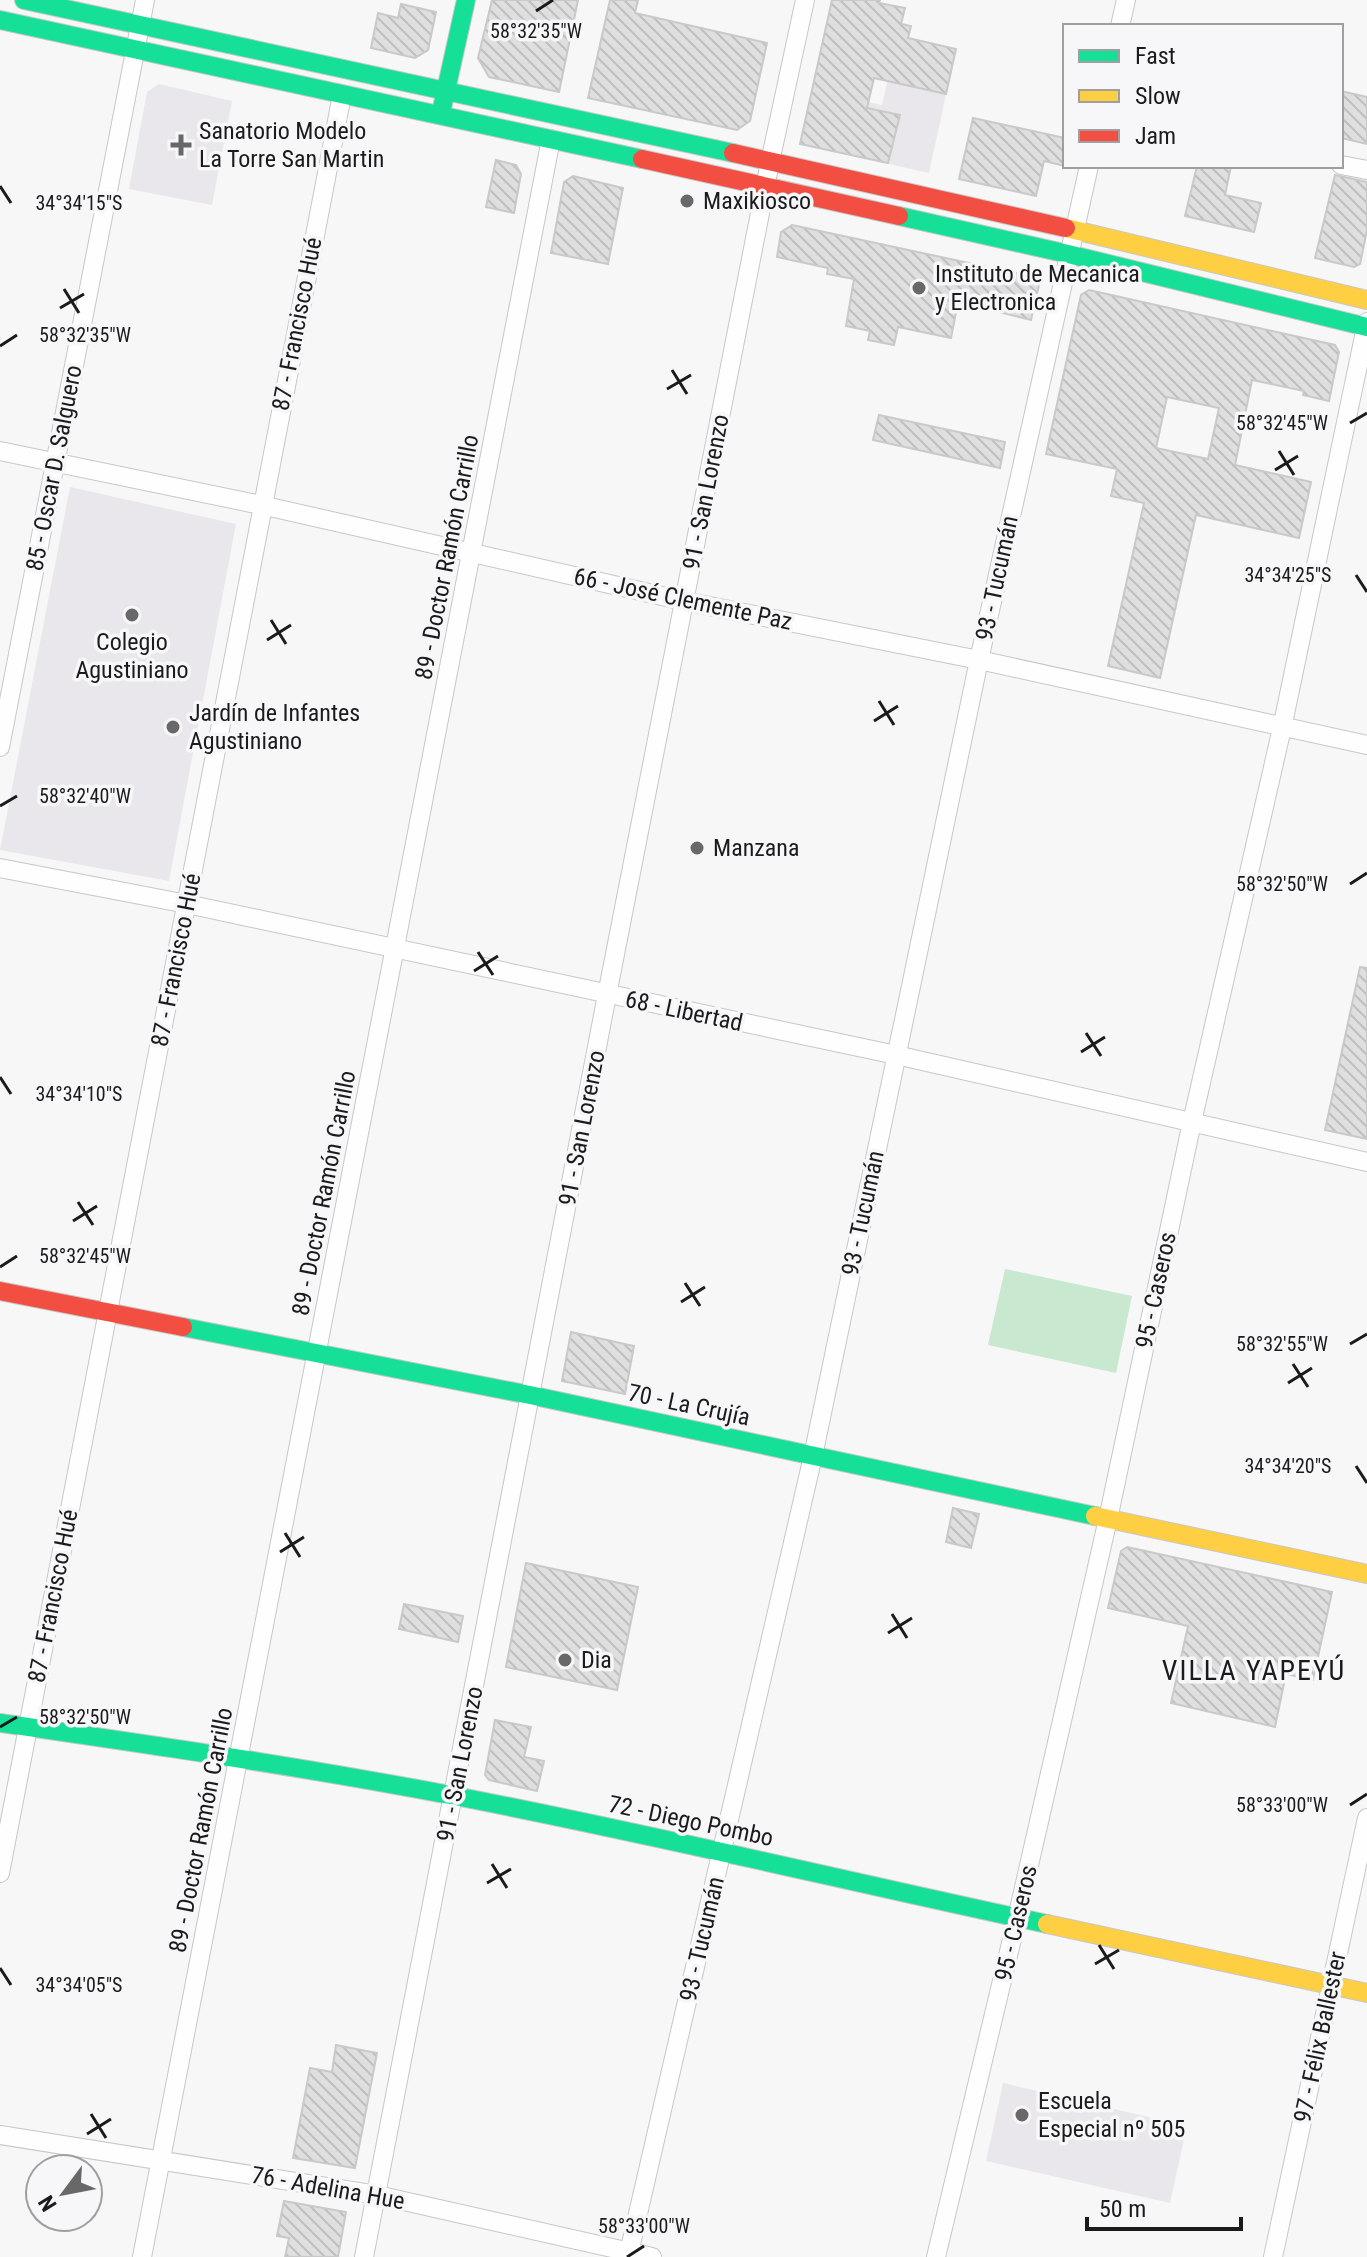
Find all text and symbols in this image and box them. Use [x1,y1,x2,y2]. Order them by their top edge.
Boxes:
text: 58°32'35"W [490,19,582,43]
legend [1063,24,1343,168]
text: Fast [1135,42,1176,70]
text: Slow [1135,82,1181,110]
place label: Sanatorio Modelo La Torre San Martin [199,117,384,173]
text: Jam [1135,122,1176,150]
marker: Sanatorio Modelo La Torre San Martin [170,134,192,156]
place label: Maxikiosco [703,187,811,215]
text: 34°34'15"S [36,191,122,215]
marker: Maxikiosco [678,192,696,210]
street label: 87 - Francisco Hué [266,235,328,413]
place label: Instituto de Mecanica y Electronica [935,260,1140,316]
marker: Instituto de Mecanica y Electronica [910,279,928,297]
text: 58°32'35"W [39,323,131,347]
street label: 85 - Oscar D. Salguero [20,363,88,573]
text: 58°32'45"W [1236,411,1328,435]
street label: 91 - San Lorenzo [677,412,735,572]
street label: 89 - Doctor Ramón Carrillo [410,432,484,682]
street label: 93 - Tucumán [970,513,1024,643]
street label: 66 - José Clemente Paz [571,562,795,636]
text: 34°34'25"S [1245,563,1331,587]
marker: Colegio Agustiniano [123,606,141,624]
place label: Colegio Agustiniano [75,628,189,684]
place label: Jardín de Infantes Agustiniano [189,699,360,755]
marker: Jardín de Infantes Agustiniano [164,718,182,736]
text: 58°32'40"W [39,784,131,808]
place label: Manzana [713,834,799,862]
marker: Manzana [688,839,706,857]
street label: 87 - Francisco Hué [145,871,207,1049]
text: 58°32'50"W [1236,872,1328,896]
street label: 68 - Libertad [623,985,745,1037]
street label: 91 - San Lorenzo [553,1048,611,1208]
street label: 89 - Doctor Ramón Carrillo [287,1068,361,1318]
text: 34°34'10"S [36,1082,122,1106]
street label: 93 - Tucumán [836,1148,890,1278]
street label: 95 - Caseros [1130,1229,1182,1351]
text: 58°32'45"W [39,1244,131,1268]
text: 58°32'55"W [1236,1332,1328,1356]
street label: 70 - La Crujía [625,1378,753,1432]
text: 34°34'20"S [1245,1454,1331,1478]
street label: 87 - Francisco Hué [22,1507,84,1685]
place label: Dia [581,1646,612,1674]
marker: Dia [556,1651,574,1669]
district label: VILLA YAPEYÚ [1162,1654,1346,1687]
street label: 91 - San Lorenzo [431,1684,489,1844]
text: 58°32'50"W [39,1705,131,1729]
street label: 89 - Doctor Ramón Carrillo [164,1705,238,1955]
street label: 72 - Diego Pombo [606,1790,776,1852]
text: 58°33'00"W [1236,1793,1328,1817]
street label: 95 - Caseros [989,1862,1043,1984]
street label: 93 - Tucumán [674,1874,730,2004]
street label: 97 - Félix Ballester [1288,1949,1352,2125]
text: 34°34'05"S [36,1973,122,1997]
place label: Escuela Especial nº 505 [1038,2087,1185,2143]
marker: Escuela Especial nº 505 [1013,2106,1031,2124]
north arrow [24,2153,104,2233]
street label: 76 - Adelina Hue [249,2161,407,2215]
scale bar [1087,2181,1241,2231]
text: N [33,2191,62,2216]
text: 50 m [1099,2195,1146,2223]
text: 58°33'00"W [598,2214,690,2238]

